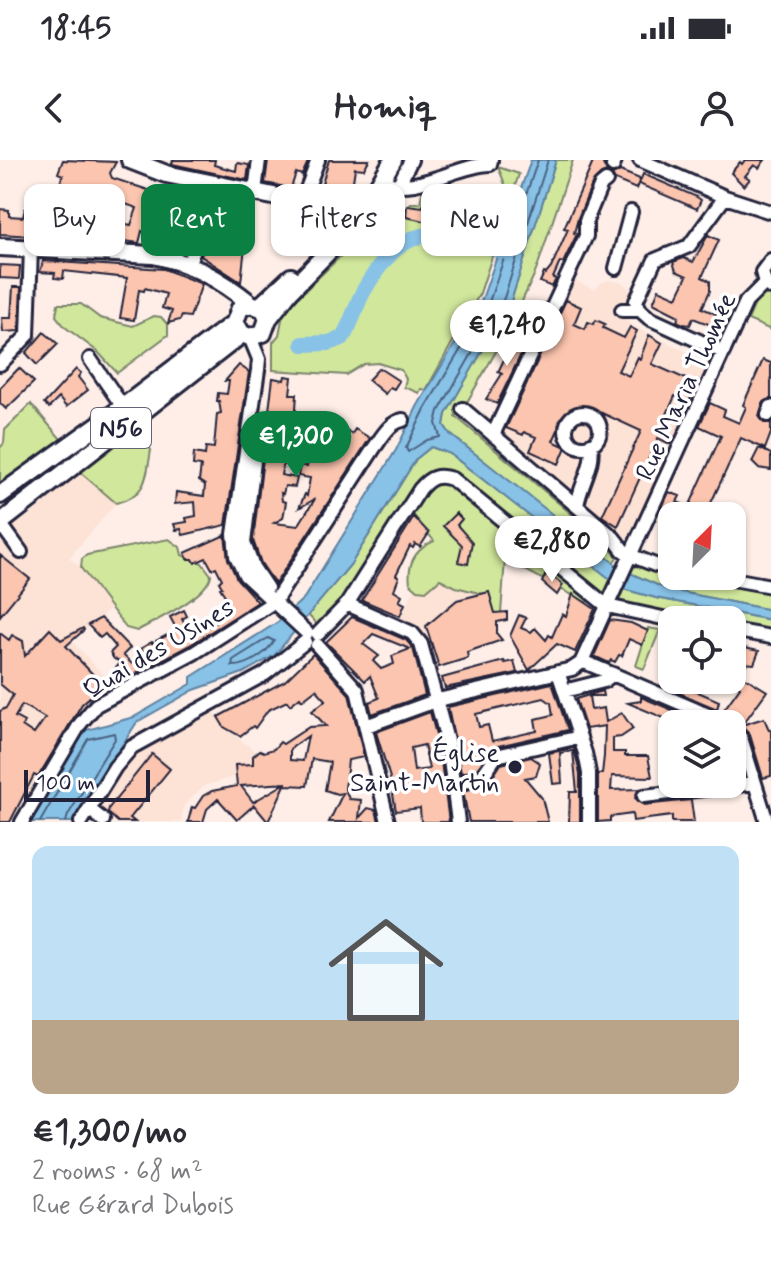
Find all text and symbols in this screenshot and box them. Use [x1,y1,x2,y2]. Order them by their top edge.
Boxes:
text: 18:45 [40,9,111,48]
text: Homiq [334,85,437,132]
icon: back [32,86,76,130]
icon: person [695,86,739,130]
chip: Buy [24,184,125,256]
chip: Rent [141,184,255,256]
chip: Filters [271,184,405,256]
chip: New [421,184,527,256]
street label: Rue Maria Thomée [628,287,745,486]
pin: €1,240 [442,300,572,368]
text: €1,240 [468,309,546,343]
road number: N56 [91,408,151,448]
pin: €1,300 [231,411,361,479]
text: €1,300 [258,420,334,454]
north arrow [658,502,746,590]
map controls [658,502,746,798]
pin: €2,880 [487,516,617,584]
text: €2,880 [513,525,591,559]
street label: Quai des Usines [77,591,241,708]
button: locate [658,606,746,694]
button: layers [658,710,746,798]
place label: Église Saint-Martin [350,735,499,801]
marker: Église Saint-Martin [506,758,524,776]
scale bar [24,766,150,802]
text: 100 m [36,770,95,798]
icon: home [314,898,458,1042]
text: €1,300/mo [32,1110,187,1155]
text: 2 rooms · 68 m² [32,1155,203,1189]
text: Rue Gérard Dubois [32,1189,234,1223]

